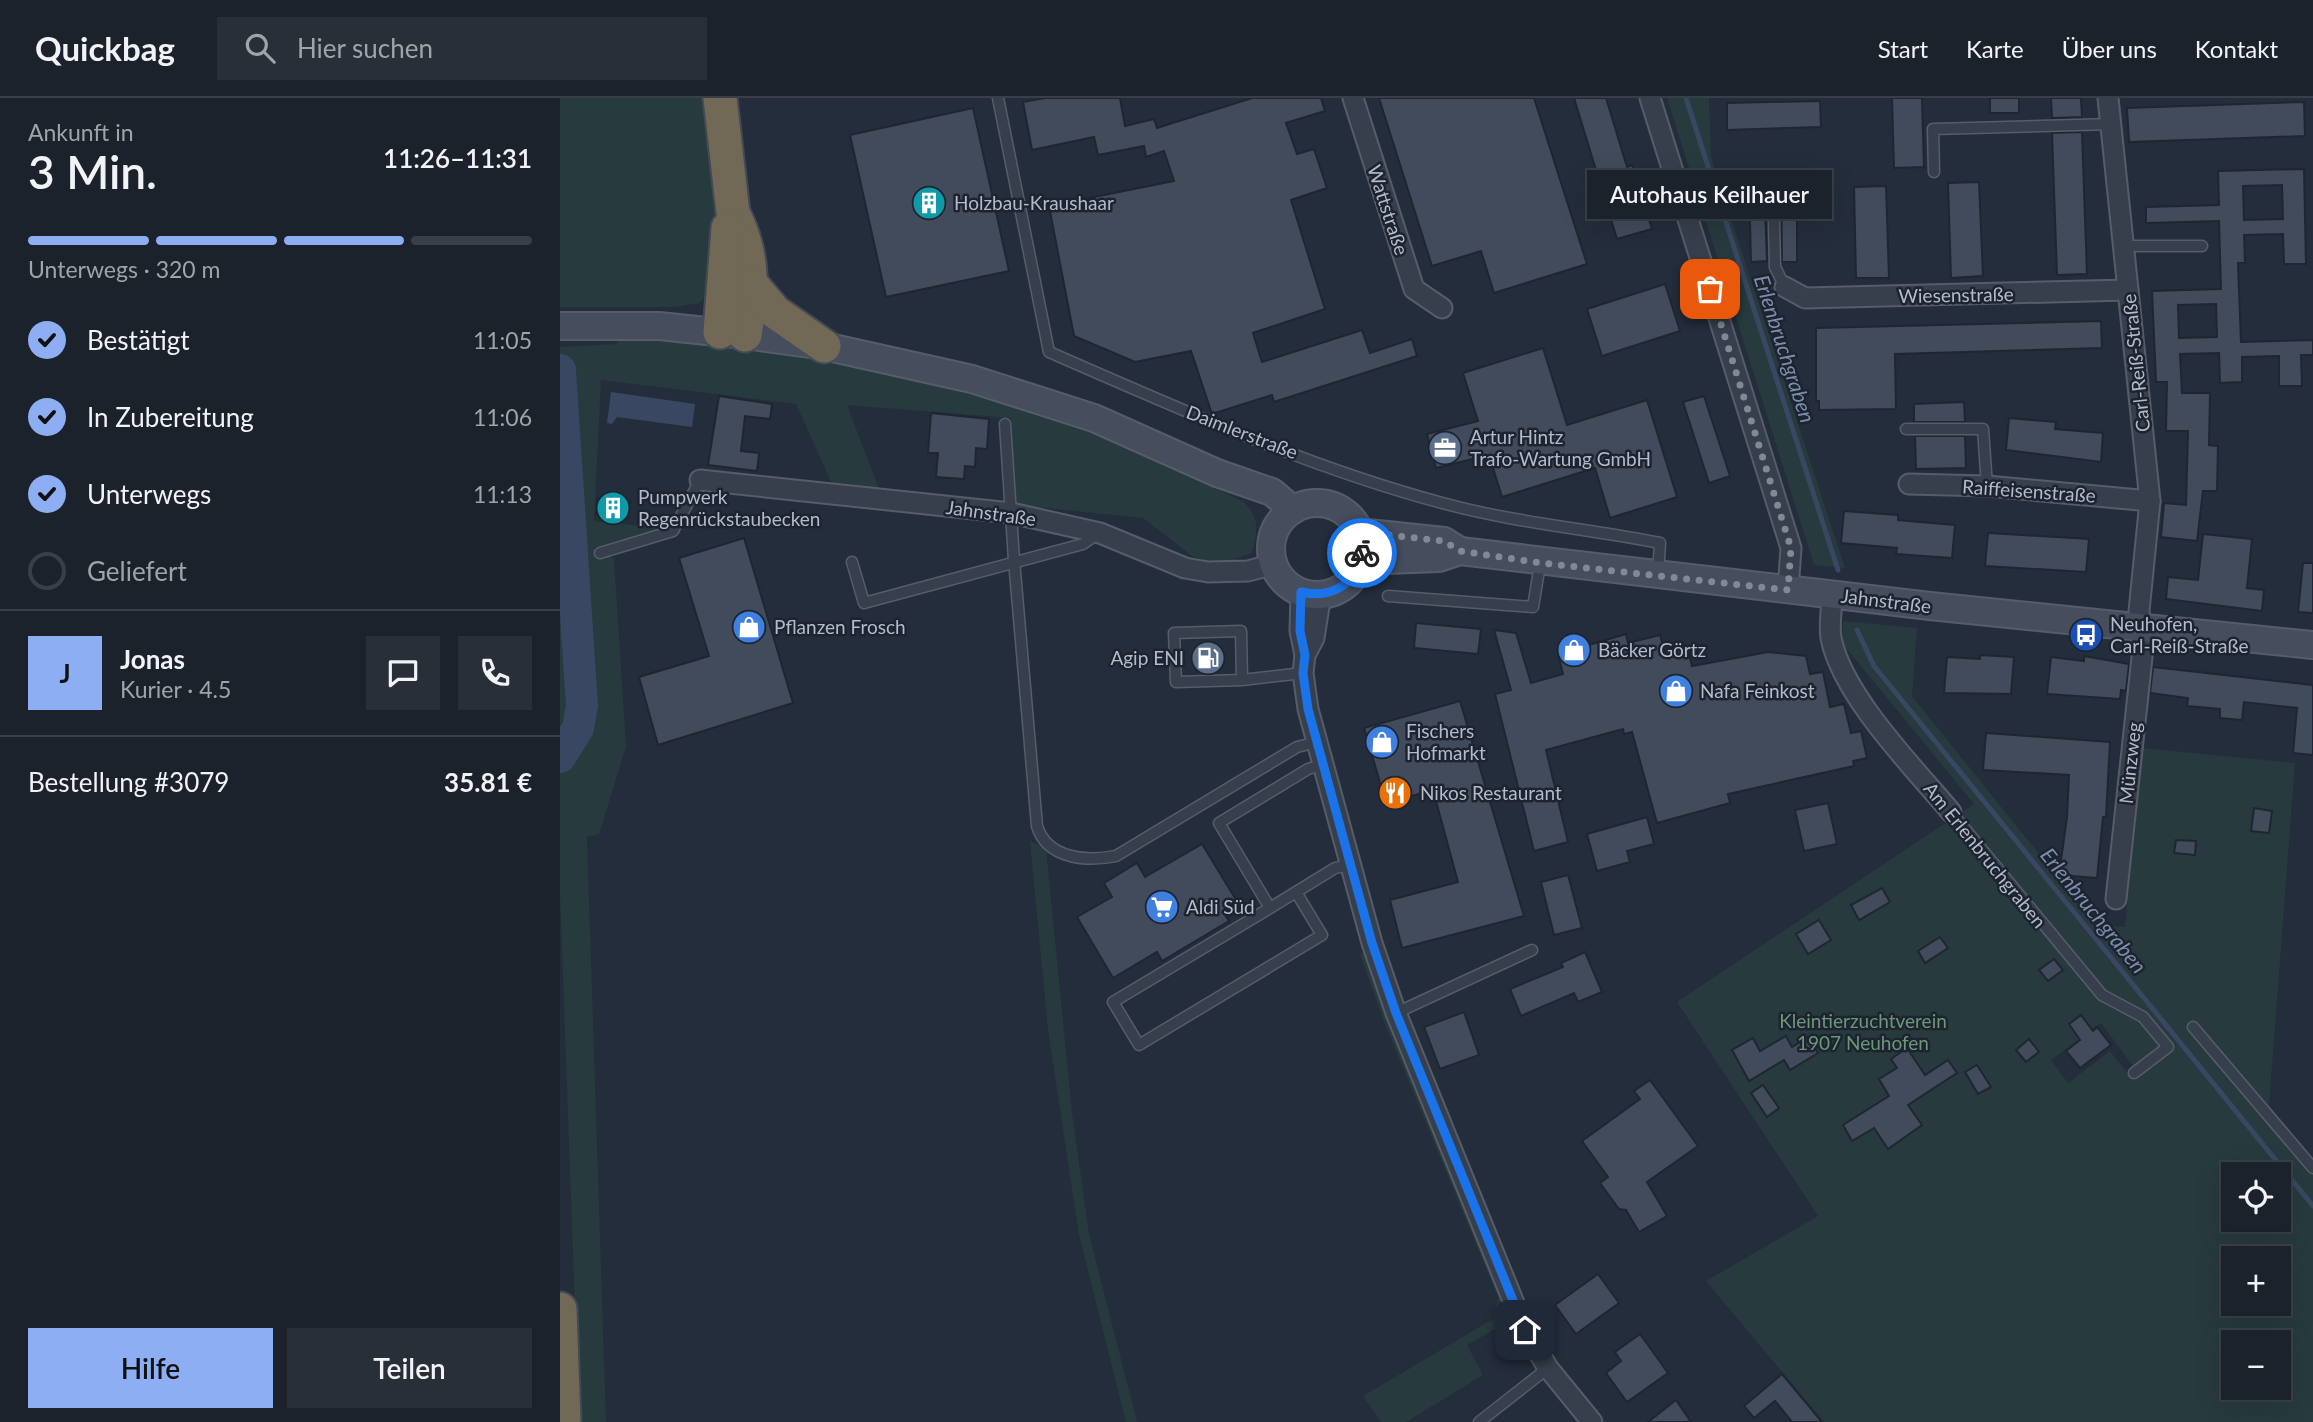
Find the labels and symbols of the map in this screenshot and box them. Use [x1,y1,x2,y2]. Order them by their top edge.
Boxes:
street label: Wattstraße [1363,162,1414,258]
callout: Autohaus Keilhauer [1588,170,1832,219]
building icon: Holzbau-Kraushaar [910,184,948,222]
place label: Holzbau-Kraushaar [954,191,1114,214]
pin [1680,259,1740,319]
water label: Erlenbruchgraben [1750,271,1821,426]
street label: Wiesenstraße [1898,282,2014,307]
street label: Carl-Reiß-Straße [2117,293,2154,433]
street label: Daimlerstraße [1183,400,1301,463]
place label: Artur Hintz Trafo-Wartung GmbH [1470,425,1651,470]
office icon: Artur Hintz Trafo-Wartung GmbH [1426,429,1464,467]
street label: Raiffeisenstraße [1961,474,2097,507]
place label: Pumpwerk Regenrückstaubecken [638,485,820,530]
building icon: Pumpwerk Regenrückstaubecken [594,489,632,527]
street label: Jahnstraße [945,495,1038,530]
courier [1327,518,1397,588]
street label: Jahnstraße [1840,584,1932,617]
shop icon: Pflanzen Frosch [730,608,768,646]
place label: Neuhofen, Carl-Reiß-Straße [2110,612,2249,657]
place label: Pflanzen Frosch [774,615,906,638]
bus stop icon: Neuhofen, Carl-Reiß-Straße [2067,616,2105,654]
shop icon: Bäcker Görtz [1555,631,1593,669]
place label: Bäcker Görtz [1598,638,1706,661]
fuel station icon: Agip ENI [1189,639,1227,677]
place label: Agip ENI [1110,646,1184,669]
shop icon: Nafa Feinkost [1657,672,1695,710]
place label: Nafa Feinkost [1700,679,1815,702]
place label: Fischers Hofmarkt [1406,719,1486,764]
street label: Münzweg [2114,721,2145,805]
shop icon: Fischers Hofmarkt [1363,723,1401,761]
restaurant icon: Nikos Restaurant [1376,774,1414,812]
street label: Am Erlenbruchgraben [1919,777,2051,932]
place label: Nikos Restaurant [1420,781,1562,804]
water label: Erlenbruchgraben [2036,842,2152,978]
supermarket icon: Aldi Süd [1143,888,1181,926]
place label: Aldi Süd [1186,895,1255,918]
park label: Kleintierzuchtverein 1907 Neuhofen [1779,1009,1947,1054]
pin [1495,1300,1555,1360]

